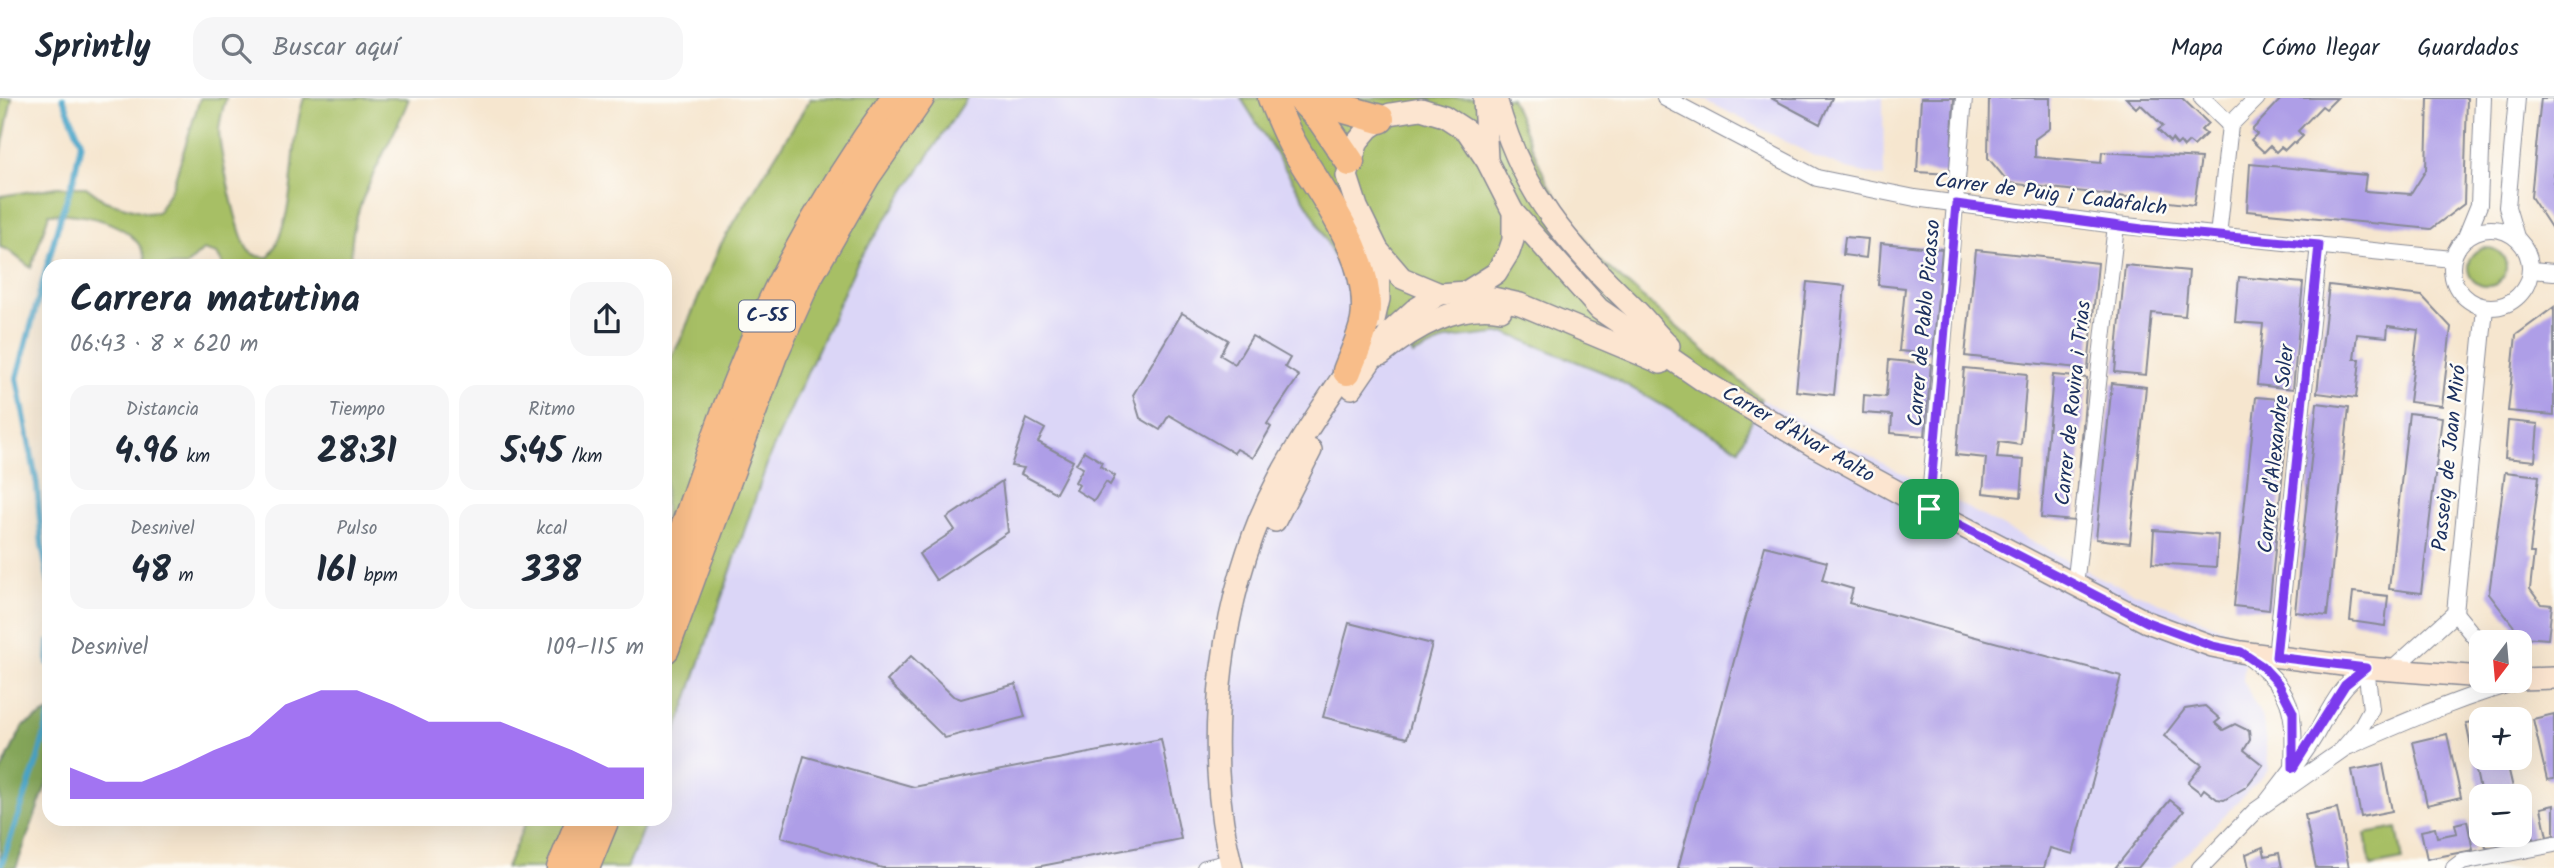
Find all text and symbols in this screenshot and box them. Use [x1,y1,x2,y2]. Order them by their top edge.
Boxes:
search box [193,17,683,80]
text: Sprintly [35,22,151,75]
text: Buscar aquí [273,27,399,69]
icon: search [217,29,255,67]
text: Mapa [2170,29,2223,68]
text: Cómo llegar [2261,29,2379,68]
text: Guardados [2417,29,2519,68]
street label: Carrer de Puig i Cadafalch [1933,164,2169,226]
street label: Carrer de Pablo Picasso [1900,218,1950,428]
text: Carrera matutina [70,271,360,331]
button: share [570,282,644,356]
street label: Carrer de Rovira i Trias [2047,299,2101,507]
road number: C-55 [739,300,795,331]
text: 06:43 · 8 × 620 m [70,327,258,363]
street label: Carrer d'Alexandre Soler [2250,342,2304,555]
street label: Passeig de Joan Miró [2424,362,2476,553]
street label: Carrer d'Alvar Aalto [1715,378,1881,492]
text: Distancia [126,395,199,425]
text: Tiempo [329,395,385,425]
text: Ritmo [528,395,575,425]
text: 4.96 [114,425,179,481]
text: 28:31 [317,425,397,481]
text: 5:45 [501,425,564,481]
text: km [179,442,210,472]
text: /km [564,442,602,472]
pin [1899,479,1959,539]
icon: arrive [1910,490,1948,528]
text: Desnivel [130,514,195,544]
text: Pulso [337,514,377,544]
text: kcal [536,514,567,544]
text: 48 [131,544,171,600]
text: 161 [316,544,356,600]
text: 338 [522,544,581,600]
text: m [171,561,194,591]
text: bpm [356,561,398,591]
text: Desnivel [70,630,148,666]
text: 109–115 m [546,630,644,666]
north arrow [2469,630,2532,693]
map controls [2469,630,2532,847]
button: + [2469,707,2532,770]
button: − [2469,784,2532,847]

